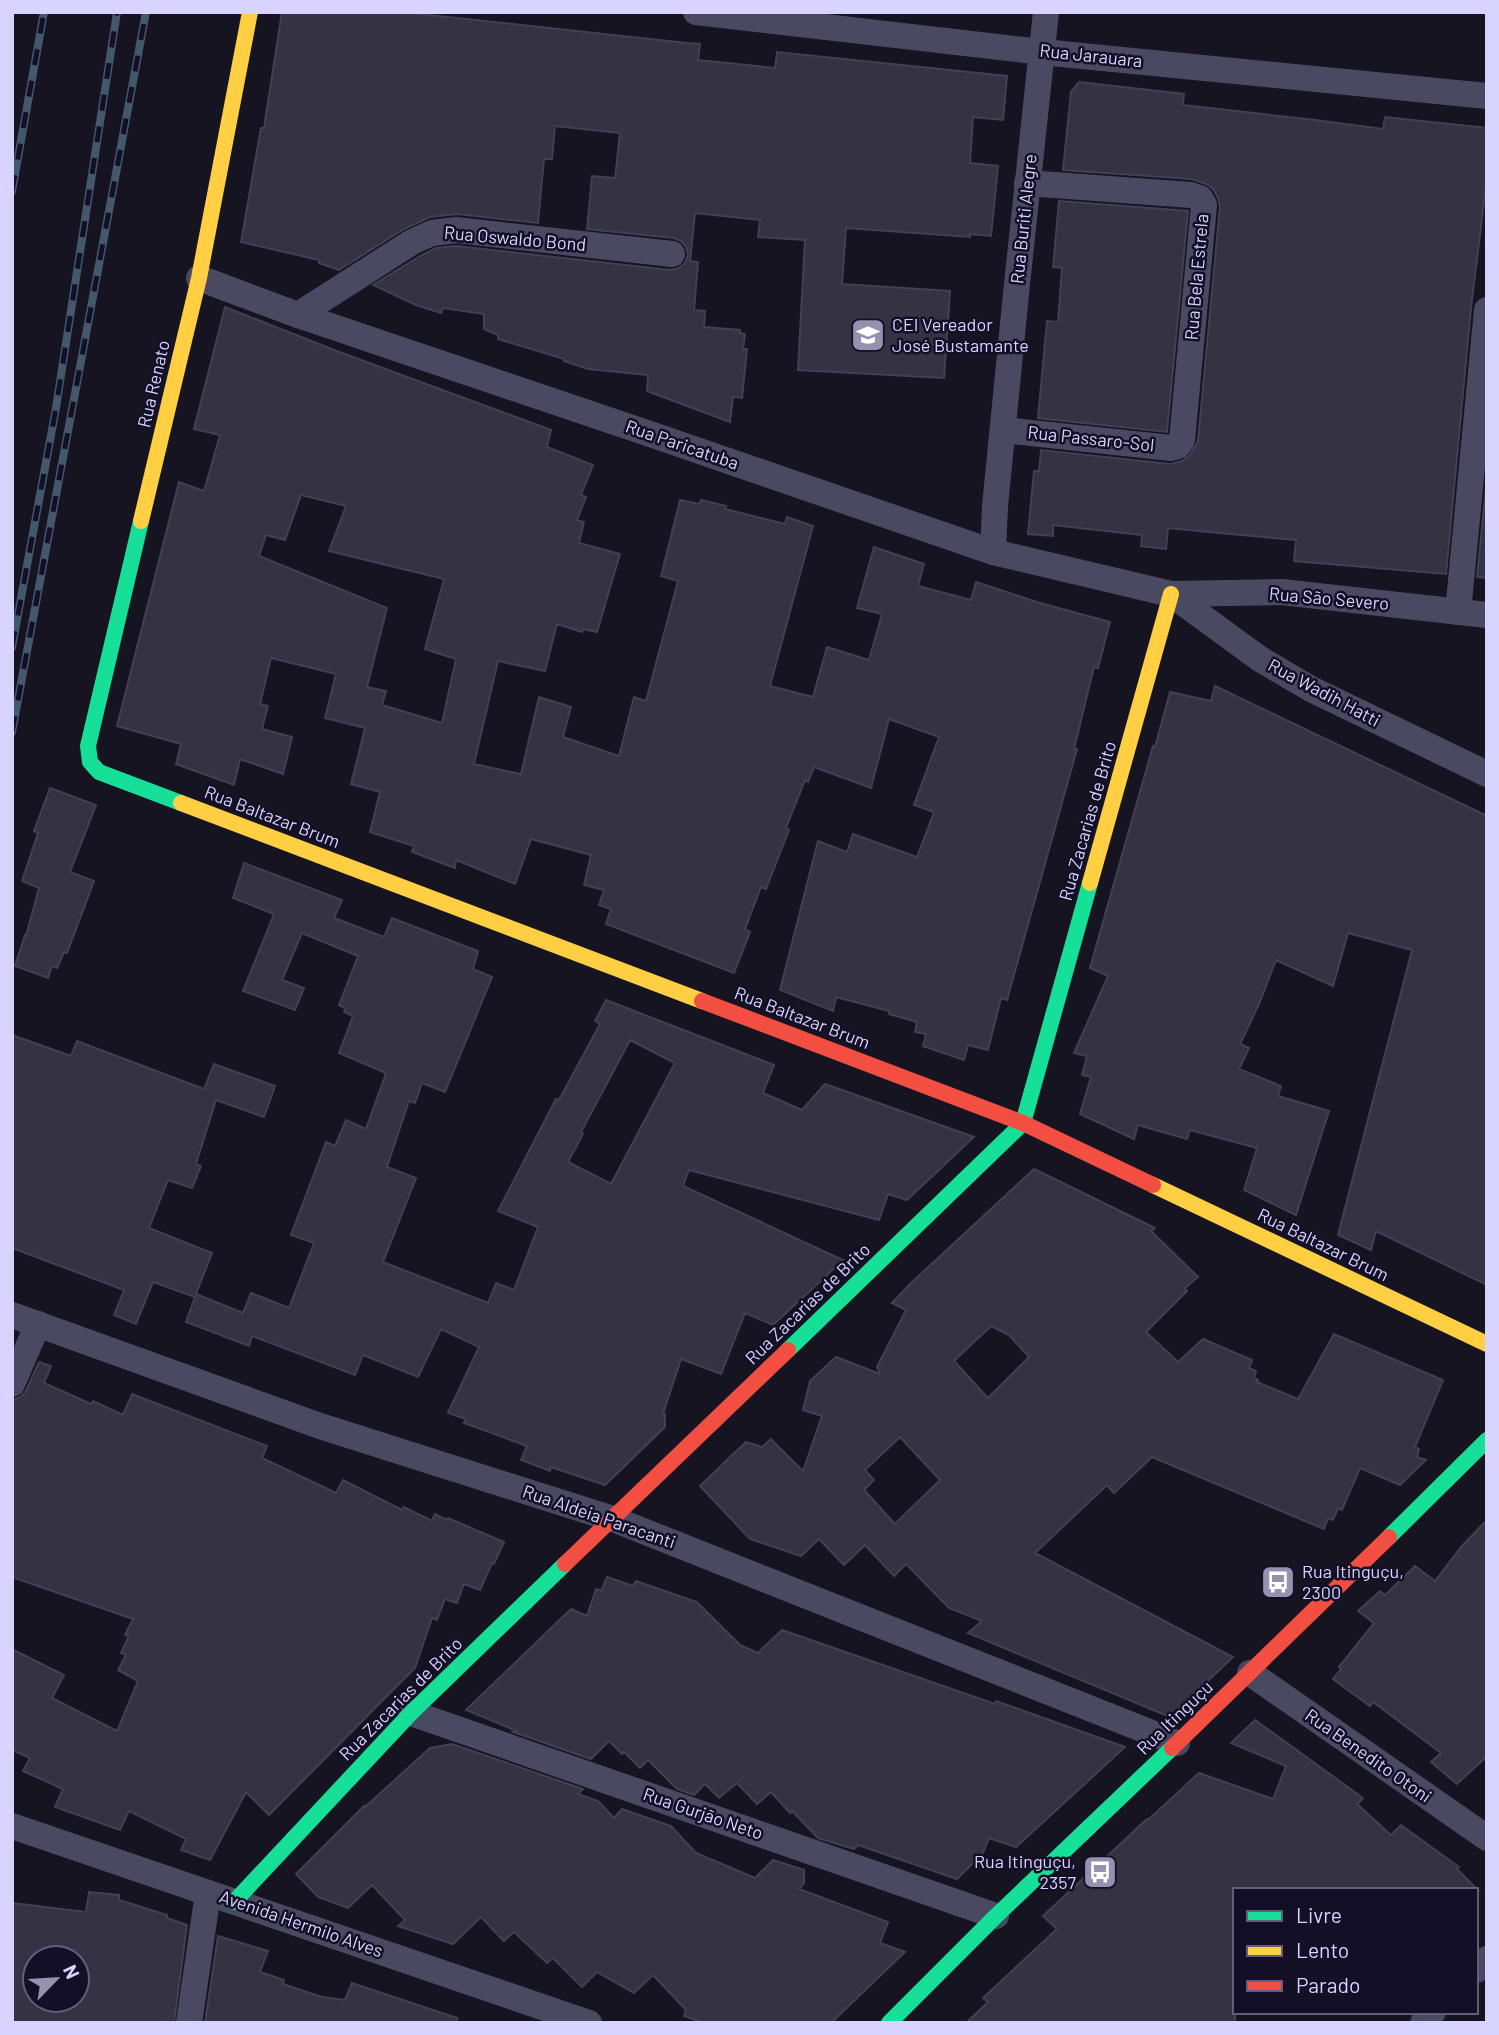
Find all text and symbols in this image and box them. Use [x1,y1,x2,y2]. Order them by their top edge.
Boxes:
street label: Rua Jarauara [1039,39,1144,71]
street label: Rua Buriti Alegre [1005,153,1041,285]
street label: Rua Bela Estrela [1180,213,1212,341]
street label: Rua Oswaldo Bond [443,221,587,255]
place label: CEI Vereador José Bustamante [892,313,1029,356]
school or university icon: CEI Vereador José Bustamante [849,316,887,354]
street label: Rua Renato [132,338,174,430]
street label: Rua Paricatuba [623,414,742,474]
street label: Rua Passaro-Sol [1027,420,1156,456]
street label: Rua São Severo [1268,582,1390,614]
street label: Rua Wadih Hatti [1265,653,1384,731]
street label: Rua Zacarias de Brito [1054,738,1120,903]
street label: Rua Baltazar Brum [201,780,343,852]
street label: Rua Baltazar Brum [731,981,873,1053]
street label: Rua Baltazar Brum [1254,1203,1393,1285]
street label: Rua Zacarias de Brito [740,1238,874,1369]
street label: Rua Aldeia Paracanti [520,1480,679,1553]
place label: Rua Itinguçu, 2300 [1302,1560,1404,1603]
bus stop icon: Rua Itinguçu, 2300 [1259,1563,1297,1601]
street label: Rua Zacarias de Brito [334,1632,466,1764]
street label: Rua Itinguçu [1132,1676,1217,1759]
street label: Rua Benedito Otoni [1301,1703,1436,1807]
street label: Rua Gurjão Neto [641,1782,766,1844]
place label: Rua Itinguçu, 2357 [974,1850,1076,1893]
bus stop icon: Rua Itinguçu, 2357 [1081,1853,1119,1891]
street label: Avenida Hermilo Alves [217,1885,386,1961]
legend [1233,1888,1478,2014]
text: Livre [1296,1902,1342,1927]
text: Lento [1296,1937,1349,1962]
north arrow [21,1944,91,2014]
text: N [59,1961,85,1982]
text: Parado [1296,1972,1360,1997]

